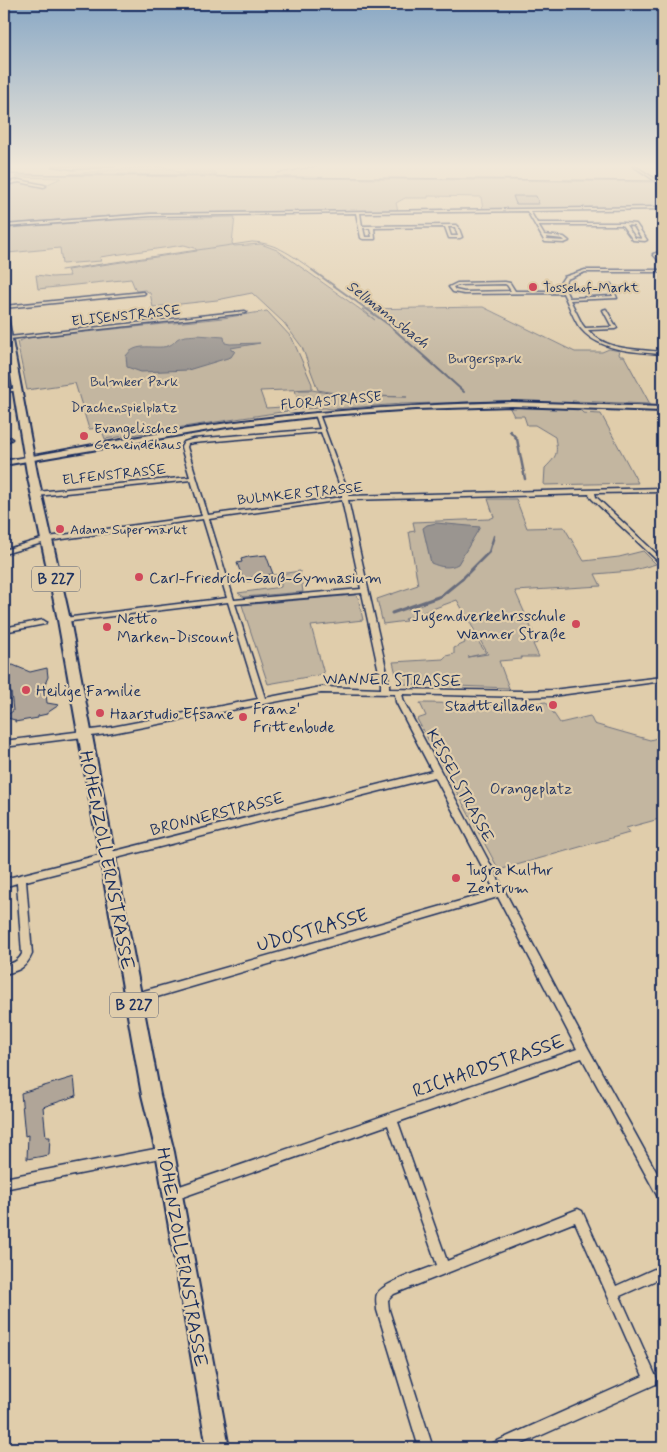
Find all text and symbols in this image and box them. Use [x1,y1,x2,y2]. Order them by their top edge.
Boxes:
water label: Sellmannsbach [342,276,433,353]
place label: Tossehof-Markt [543,279,640,297]
marker: Tossehof-Markt [527,281,539,293]
street label: ELISENSTRASSE [71,301,182,331]
park label: Burgerspark [448,350,522,369]
park label: Bulmker Park [90,373,178,391]
street label: FLORASTRASSE [280,388,382,414]
park label: Drachenspielplatz [71,399,178,417]
place label: Evangelisches Gemeindehaus [94,420,181,454]
marker: Evangelisches Gemeindehaus [78,430,90,442]
street label: ELFENSTRASSE [61,461,167,489]
street label: BULMKER STRASSE [236,478,364,510]
place label: Adana Supermarkt [70,521,188,539]
marker: Adana Supermarkt [54,523,66,535]
road number: B 227 [32,566,80,592]
place label: Carl-Friedrich-Gauß-Gymnasium [149,568,382,589]
marker: Carl-Friedrich-Gauß-Gymnasium [133,571,145,583]
place label: Jugendverkehrsschule Wanner Straße [412,606,566,645]
place label: Netto Marken-Discount [117,609,234,648]
marker: Jugendverkehrsschule Wanner Straße [570,618,582,630]
marker: Netto Marken-Discount [101,621,113,633]
street label: WANNER STRASSE [323,669,461,692]
place label: Heilige Familie [36,681,141,702]
marker: Heilige Familie [20,684,32,696]
place label: Stadtteilladen [445,696,543,717]
place label: Franz' Frittenbude [253,699,335,738]
marker: Stadtteilladen [547,699,559,711]
place label: Haarstudio Efsane [110,704,235,725]
marker: Haarstudio Efsane [94,707,106,719]
marker: Franz' Frittenbude [237,711,249,723]
street label: KESSELSTRASSE [421,725,498,846]
street label: HOHENZOLLERNSTRASSE [73,749,140,972]
park label: Orangeplatz [490,779,572,801]
street label: BRONNERSTRASSE [148,788,287,841]
place label: Tugra Kultur Zentrum [466,860,554,899]
marker: Tugra Kultur Zentrum [450,872,462,884]
street label: UDOSTRASSE [254,903,371,958]
road number: B 227 [110,992,158,1018]
street label: RICHARDSTRASSE [409,1029,568,1104]
street label: HOHENZOLLERNSTRASSE [150,1145,213,1369]

